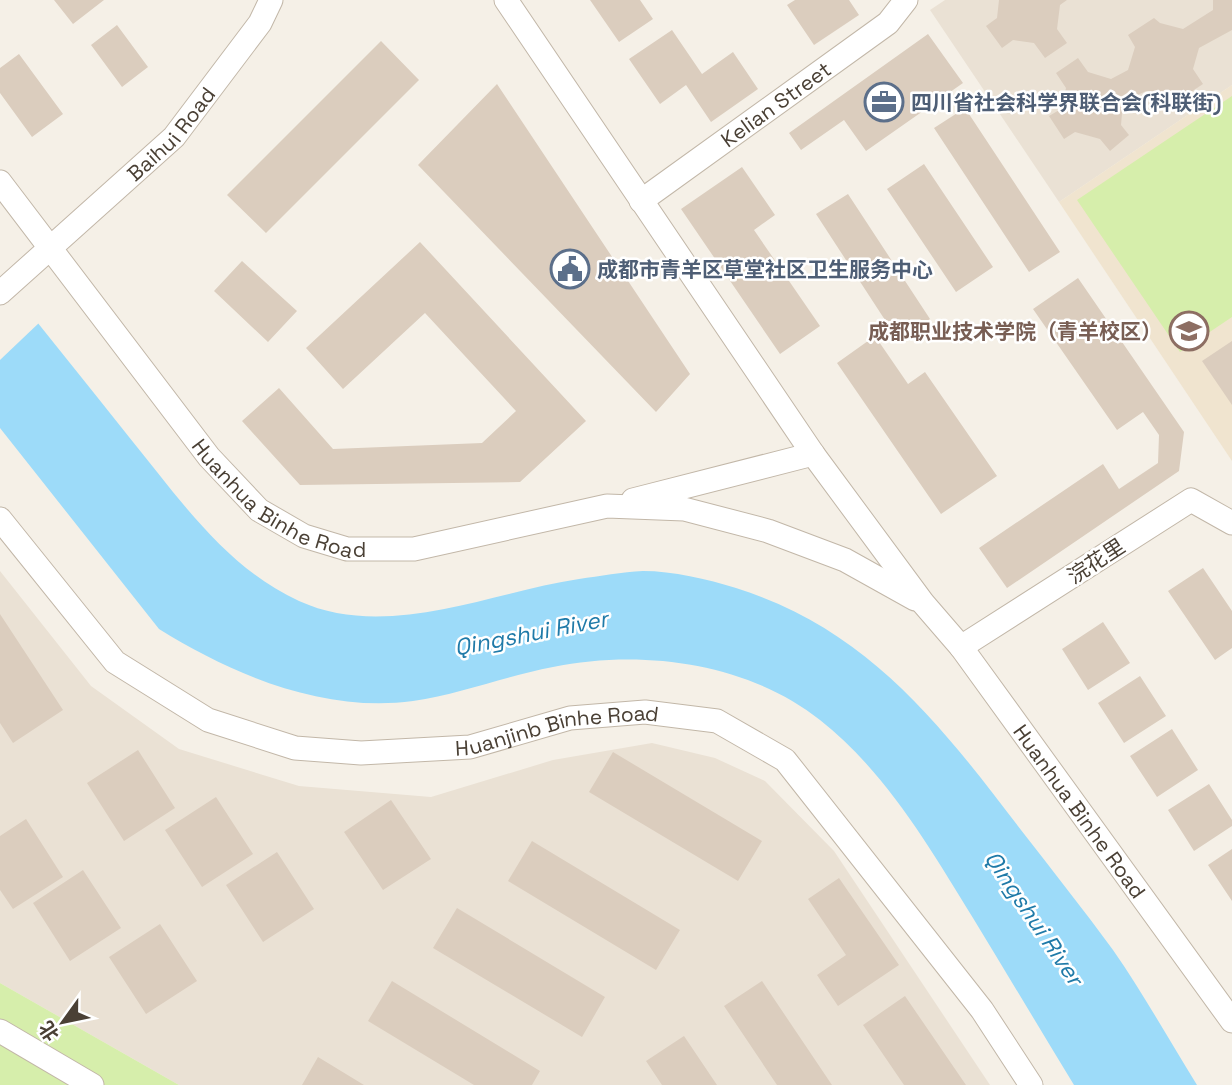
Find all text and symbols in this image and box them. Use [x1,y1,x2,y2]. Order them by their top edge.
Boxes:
street label: Kelian Street [715,55,836,153]
street label: Baihui Road [121,81,221,187]
office icon: 四川省社会科学界联合会(科联街) [863,81,905,123]
place label: 四川省社会科学界联合会(科联街) [911,89,1222,116]
public building icon: 成都市青羊区草堂社区卫生服务中心 [549,248,591,290]
place label: 成都市青羊区草堂社区卫生服务中心 [597,256,933,283]
school or university icon: 成都职业技术学院（青羊校区） [1168,310,1210,352]
place label: 成都职业技术学院（青羊校区） [868,318,1162,345]
street label: Huanhua Binhe Road [186,433,366,564]
street label: 浣花里 [1062,533,1130,589]
water label: Qingshui River [452,603,613,663]
street label: Huanjinb Binhe Road [454,699,660,761]
street label: Huanhua Binhe Road [1008,719,1152,904]
water label: Qingshui River [978,845,1091,993]
north arrow [28,987,98,1057]
text: 北 [34,1016,65,1046]

